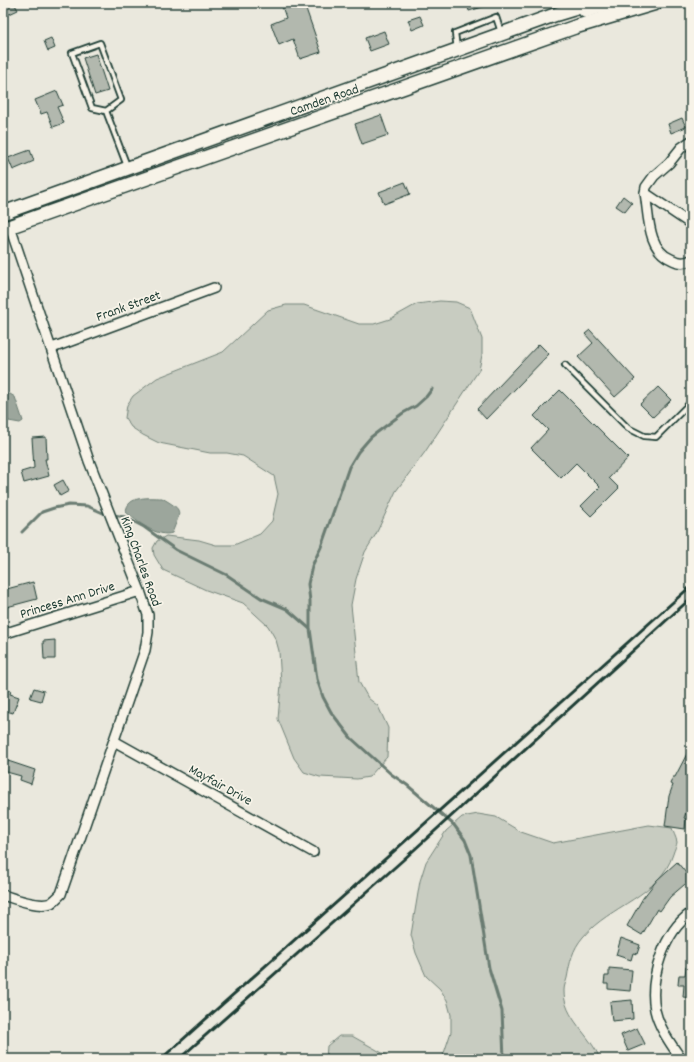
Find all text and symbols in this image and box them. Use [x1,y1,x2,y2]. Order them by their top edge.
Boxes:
street label: Camden Road [288,80,362,122]
street label: Frank Street [94,286,164,328]
street label: King Charles Road [115,514,166,610]
street label: Princess Ann Drive [18,577,117,625]
street label: Mayfair Drive [185,760,255,811]

